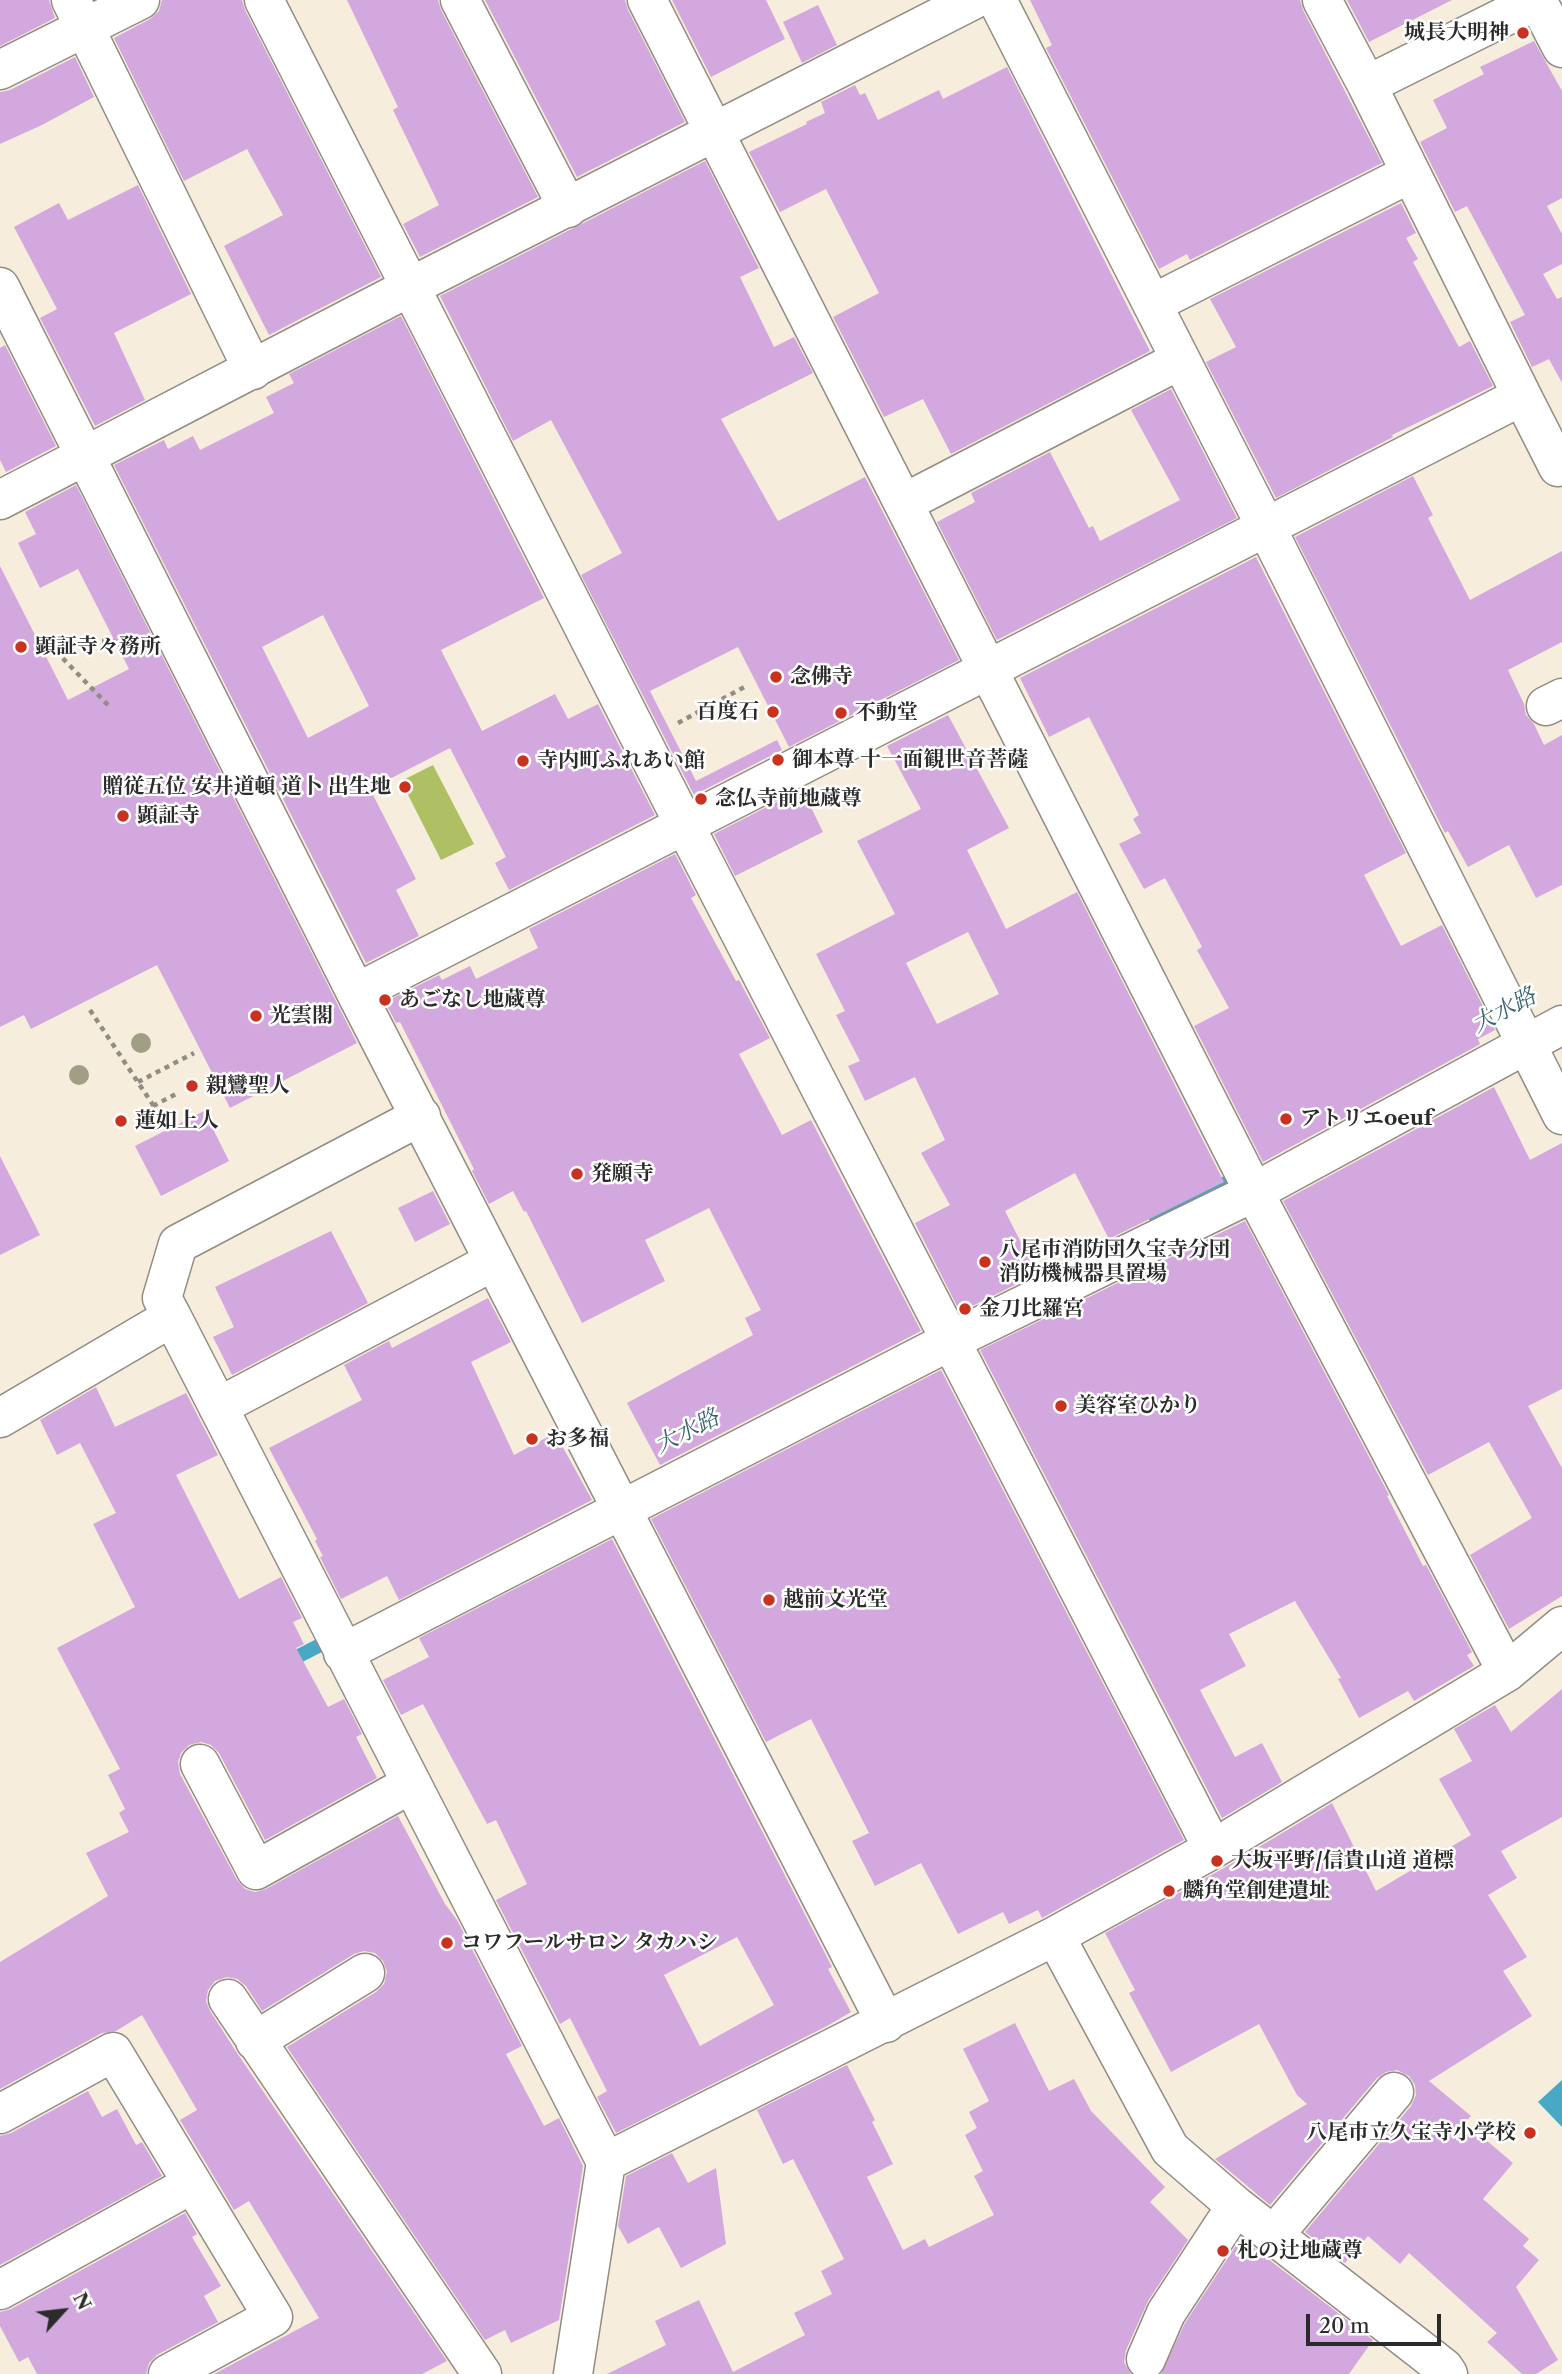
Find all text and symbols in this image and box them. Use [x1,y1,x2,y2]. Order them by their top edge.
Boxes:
place label: 城長大明神 [1404,20,1509,46]
marker: 城長大明神 [1515,25,1531,41]
place label: 顕証寺々務所 [35,634,161,660]
marker: 顕証寺々務所 [13,639,29,655]
place label: 念佛寺 [790,664,853,690]
marker: 念佛寺 [768,669,784,685]
place label: 百度石 [696,699,759,725]
place label: 不動堂 [855,700,918,726]
marker: 百度石 [765,704,781,720]
marker: 不動堂 [833,705,849,721]
place label: 御本尊 十一面観世音菩薩 [792,747,1028,773]
place label: 寺内町ふれあい館 [537,748,705,774]
marker: 御本尊 十一面観世音菩薩 [770,752,786,768]
marker: 寺内町ふれあい館 [515,753,531,769]
place label: 贈従五位 安井道頓 道卜 出生地 [102,774,391,800]
marker: 贈従五位 安井道頓 道卜 出生地 [397,779,413,795]
place label: 念仏寺前地蔵尊 [715,786,862,812]
marker: 念仏寺前地蔵尊 [693,791,709,807]
place label: 顕証寺 [137,803,200,829]
marker: 顕証寺 [115,808,131,824]
water label: 大水路 [1467,983,1541,1039]
place label: あごなし地蔵尊 [399,987,546,1013]
marker: あごなし地蔵尊 [377,992,393,1008]
place label: 光雲閣 [270,1003,333,1029]
marker: 光雲閣 [248,1008,264,1024]
place label: 親鸞聖人 [206,1073,290,1099]
marker: 親鸞聖人 [184,1078,200,1094]
place label: アトリエoeuf [1300,1106,1433,1132]
place label: 蓮如上人 [135,1108,219,1134]
marker: アトリエoeuf [1278,1111,1294,1127]
marker: 蓮如上人 [113,1113,129,1129]
place label: 発願寺 [591,1161,654,1187]
marker: 発願寺 [569,1166,585,1182]
place label: 八尾市消防団久宝寺分団 消防機械器具置場 [999,1237,1230,1287]
marker: 八尾市消防団久宝寺分団 消防機械器具置場 [977,1254,993,1270]
place label: 金刀比羅宮 [979,1296,1084,1322]
marker: 金刀比羅宮 [957,1301,973,1317]
place label: 美容室ひかり [1075,1393,1201,1419]
marker: 美容室ひかり [1053,1398,1069,1414]
water label: 大水路 [650,1404,724,1460]
place label: お多福 [546,1426,609,1452]
marker: お多福 [524,1431,540,1447]
place label: 越前文光堂 [783,1587,888,1613]
marker: 越前文光堂 [761,1592,777,1608]
place label: 大坂平野/信貴山道 道標 [1231,1848,1454,1874]
marker: 大坂平野/信貴山道 道標 [1209,1853,1225,1869]
place label: 麟角堂創建遺址 [1183,1878,1330,1904]
marker: 麟角堂創建遺址 [1161,1883,1177,1899]
place label: コワフールサロン タカハシ [461,1930,718,1956]
marker: コワフールサロン タカハシ [439,1935,455,1951]
place label: 八尾市立久宝寺小学校 [1306,2120,1516,2146]
marker: 八尾市立久宝寺小学校 [1522,2125,1538,2141]
place label: 札の辻地蔵尊 [1237,2238,1363,2264]
marker: 札の辻地蔵尊 [1215,2243,1231,2259]
north arrow [28,2276,98,2346]
text: N [68,2289,96,2314]
scale bar [1310,2300,1445,2344]
text: 20 m [1319,2313,1370,2338]

